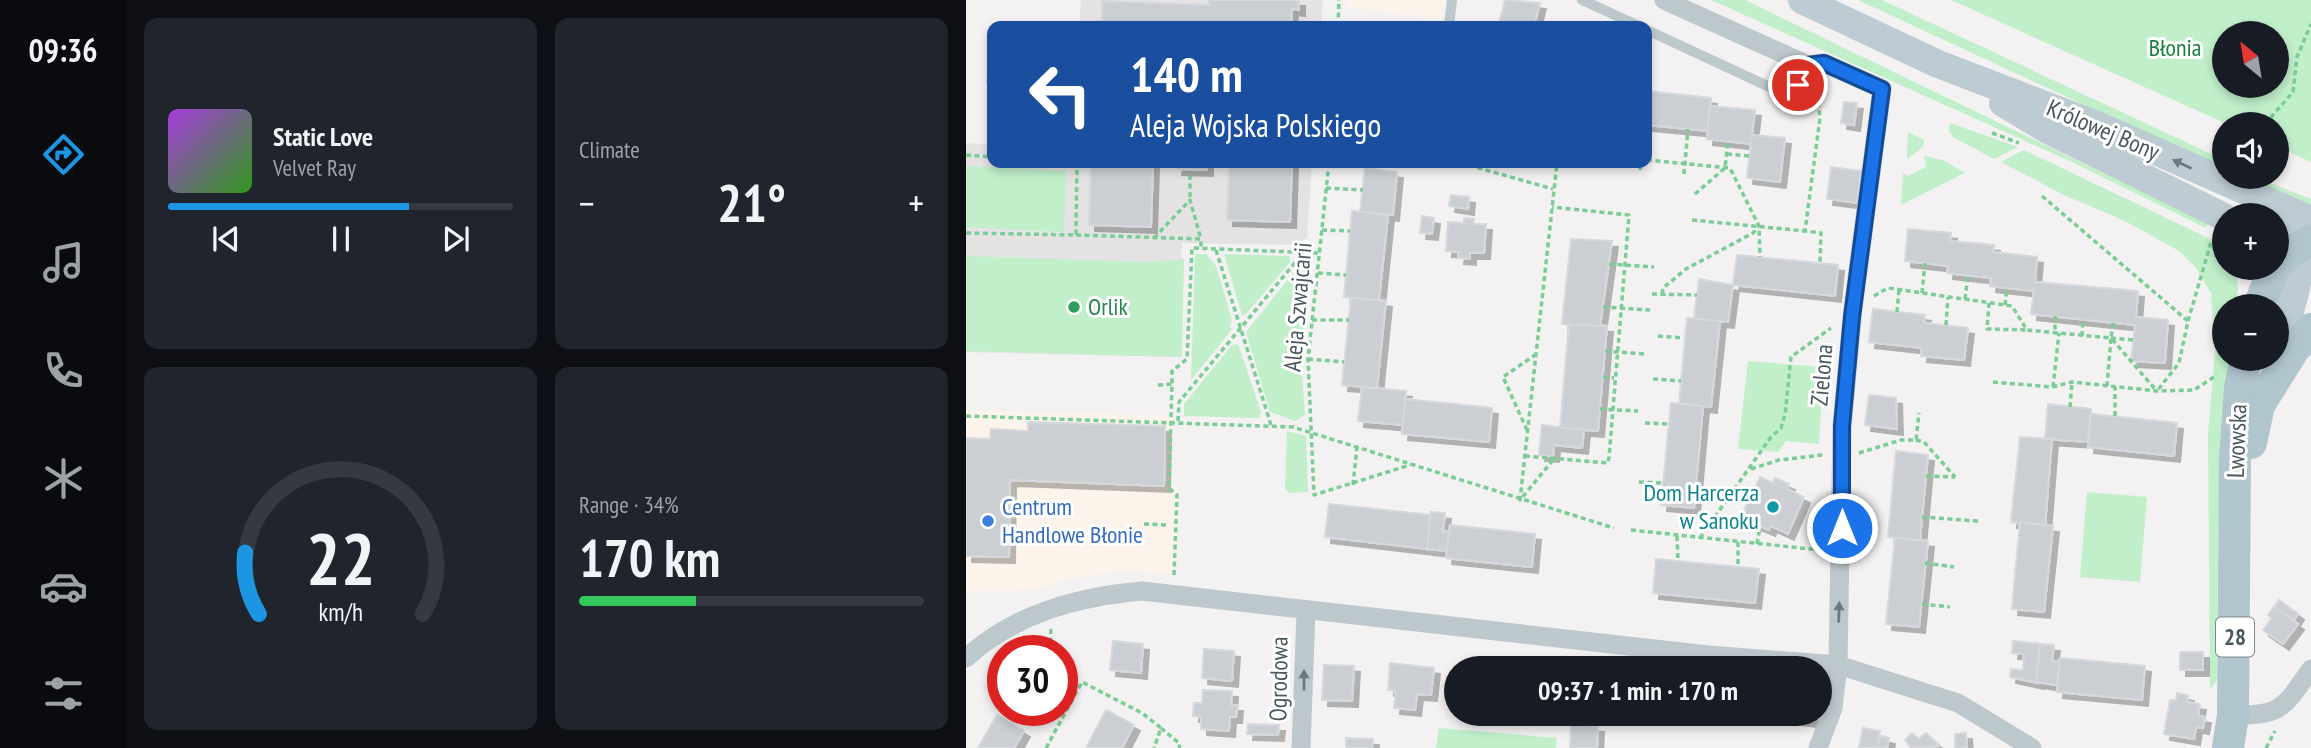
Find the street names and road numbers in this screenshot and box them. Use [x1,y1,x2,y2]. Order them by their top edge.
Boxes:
street label: Królowej Bony [2042,92,2164,167]
street label: Aleja Szwajcarii [1276,241,1319,373]
street label: Zielona [1803,343,1840,407]
street label: Lwowska [2220,404,2253,478]
road number: 28 [2216,618,2254,656]
street label: Ogrodowa [1262,636,1295,722]

